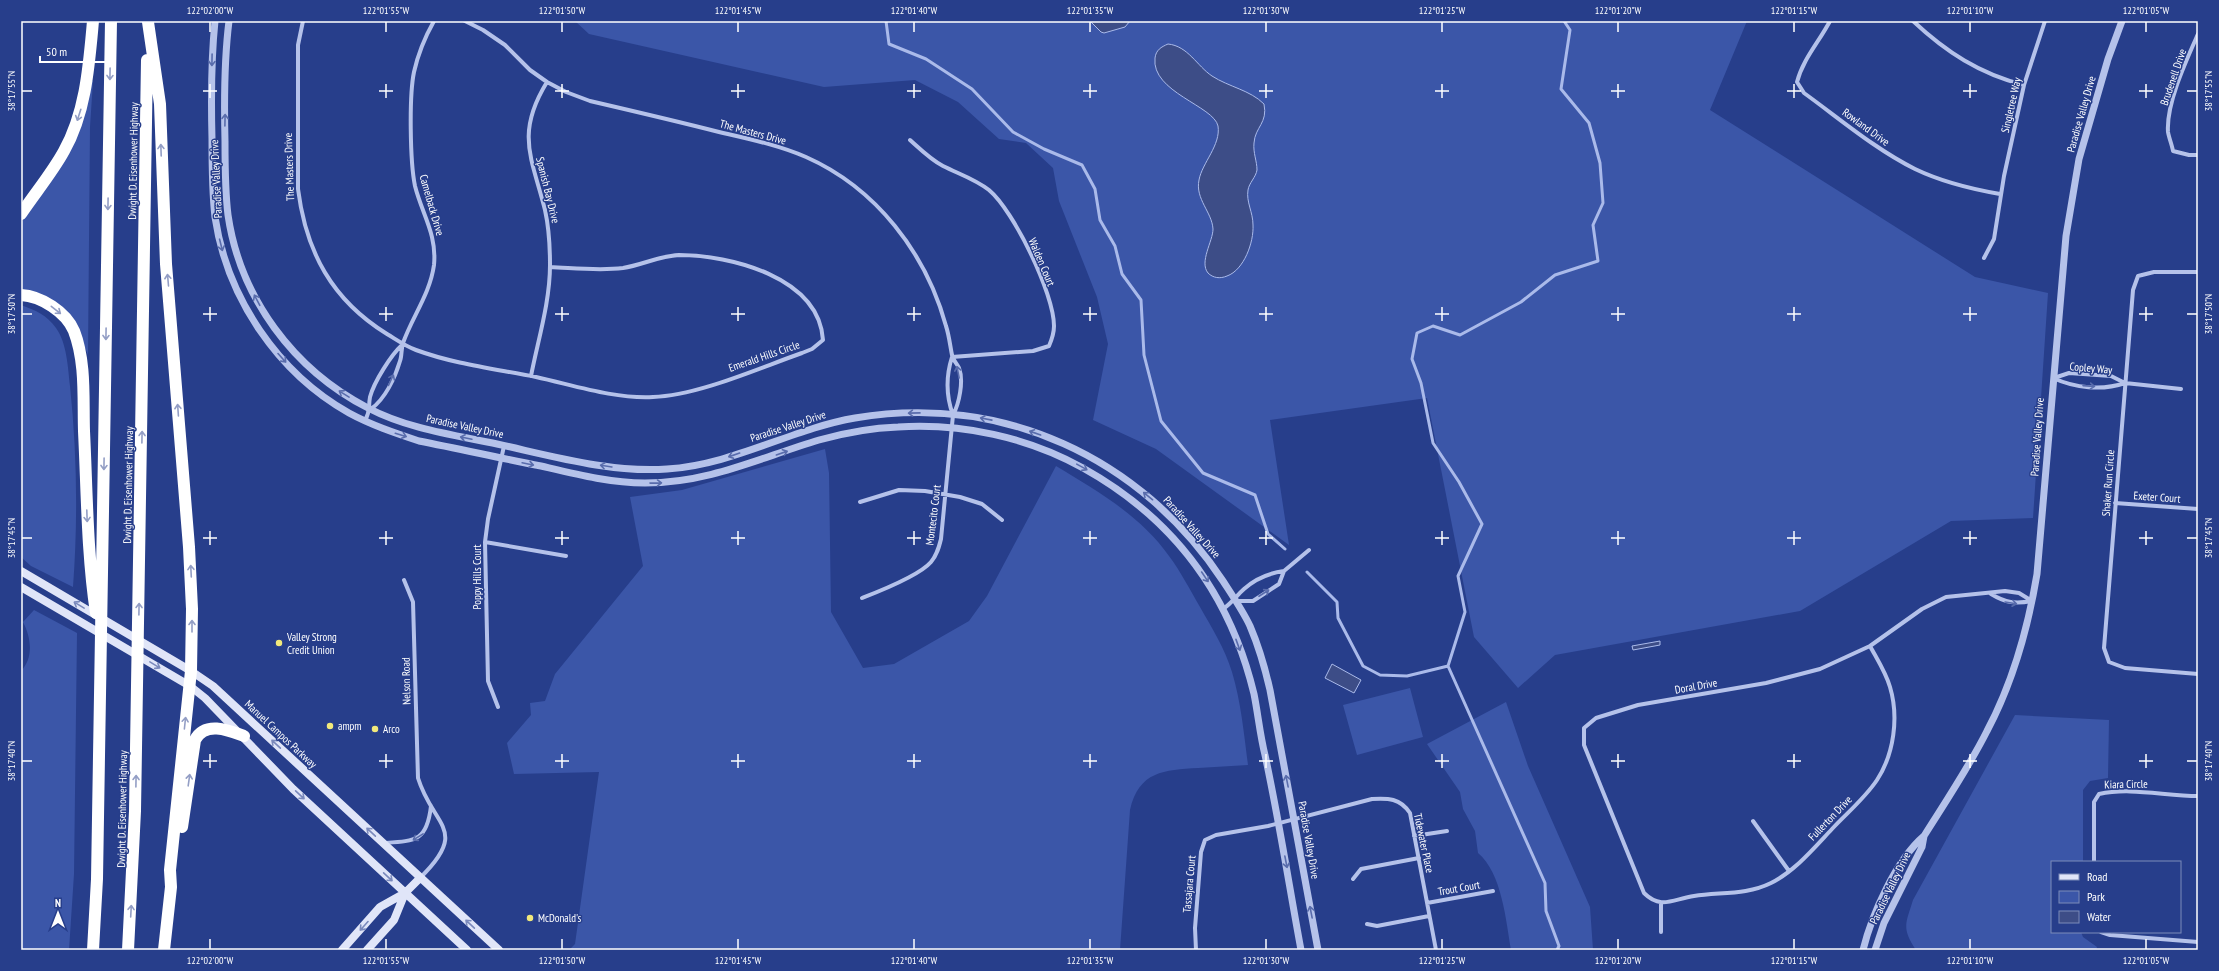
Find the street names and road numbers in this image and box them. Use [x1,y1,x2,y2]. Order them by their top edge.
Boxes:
street label: Brudenell Drive [2157,46,2189,107]
street label: Paradise Valley Drive [2063,74,2099,154]
street label: Singletree Way [1998,75,2024,134]
street label: Dwight D. Eisenhower Highway [125,101,141,220]
street label: Rowland Drive [1840,105,1893,149]
street label: The Masters Drive [718,116,788,148]
street label: The Masters Drive [281,132,297,201]
street label: Paradise Valley Drive [207,139,225,219]
street label: Spanish Bay Drive [533,155,563,225]
street label: Camelback Drive [417,173,448,238]
street label: Walden Court [1026,236,1058,288]
street label: Emerald Hills Circle [727,337,802,375]
street label: Copley Way [2069,359,2114,377]
street label: Paradise Valley Drive [2027,397,2047,477]
street label: Paradise Valley Drive [748,407,828,445]
street label: Paradise Valley Drive [425,411,505,441]
street label: Dwight D. Eisenhower Highway [120,425,136,544]
street label: Shaker Run Circle [2099,449,2117,517]
street label: Montecito Court [922,484,944,546]
street label: Exeter Court [2133,488,2181,506]
street label: Paradise Valley Drive [1160,493,1224,561]
street label: Poppy Hills Court [470,544,484,610]
street label: Nelson Road [399,657,413,705]
street label: Doral Drive [1674,675,1719,697]
street label: Manuel Campos Parkway [242,697,321,772]
street label: Dwight D. Eisenhower Highway [114,749,130,868]
street label: Kiara Circle [2104,777,2148,791]
street label: Fullerton Drive [1805,792,1855,843]
street label: Paradise Valley Drive [1295,800,1323,880]
street label: Tidewater Place [1411,812,1437,874]
street label: Paradise Valley Drive [1866,849,1914,926]
street label: Tassajara Court [1180,855,1198,913]
street label: Trout Court [1437,877,1481,899]

